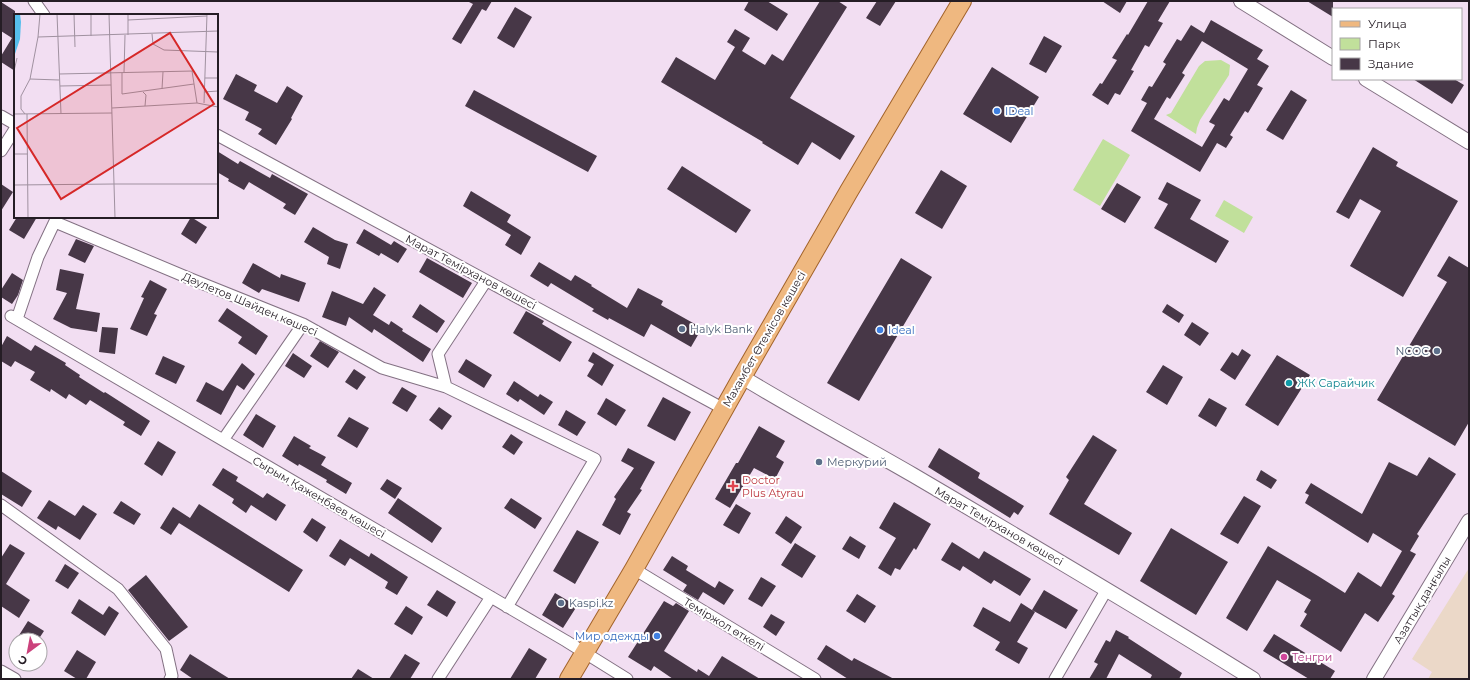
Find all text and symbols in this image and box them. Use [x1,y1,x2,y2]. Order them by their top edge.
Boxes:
legend [1332,8,1462,80]
inset map [14,14,218,218]
text: Улица [1368,16,1407,31]
text: Парк [1368,36,1400,51]
text: Здание [1368,56,1414,71]
place label: IDeal [1005,104,1033,118]
marker: IDeal [992,106,1002,116]
street label: Марат Темірханов көшесі [403,232,539,312]
street label: Дәулетов Шайден көшесі [180,269,320,339]
street label: Махамбет Өтемісов көшесі [719,269,809,409]
place label: Halyk Bank [690,322,753,336]
place label: Ideal [888,323,915,337]
marker: Halyk Bank [677,324,687,334]
marker: Ideal [875,325,885,335]
place label: NCOC [1396,344,1429,358]
marker: NCOC [1432,346,1442,356]
place label: ЖК Сарайчик [1297,376,1375,390]
marker: ЖК Сарайчик [1284,378,1294,388]
street label: Сырым Қаженбаев көшесі [250,453,388,541]
place label: Меркурий [827,455,887,469]
marker: Меркурий [814,457,824,467]
place label: Doctor Plus Atyrau [742,473,804,500]
marker: Doctor Plus Atyrau [727,480,739,492]
street label: Марат Темірханов көшесі [932,483,1066,569]
street label: Азаттық даңғылы [1390,554,1454,646]
street label: Теміржол өткелі [681,594,767,654]
place label: Kaspi.kz [569,596,614,610]
marker: Kaspi.kz [556,598,566,608]
place label: Мир одежды [575,629,649,643]
marker: Мир одежды [652,631,662,641]
north arrow [8,632,48,672]
place label: Тенгри [1292,650,1332,664]
text: С [16,652,30,669]
marker: Тенгри [1279,652,1289,662]

